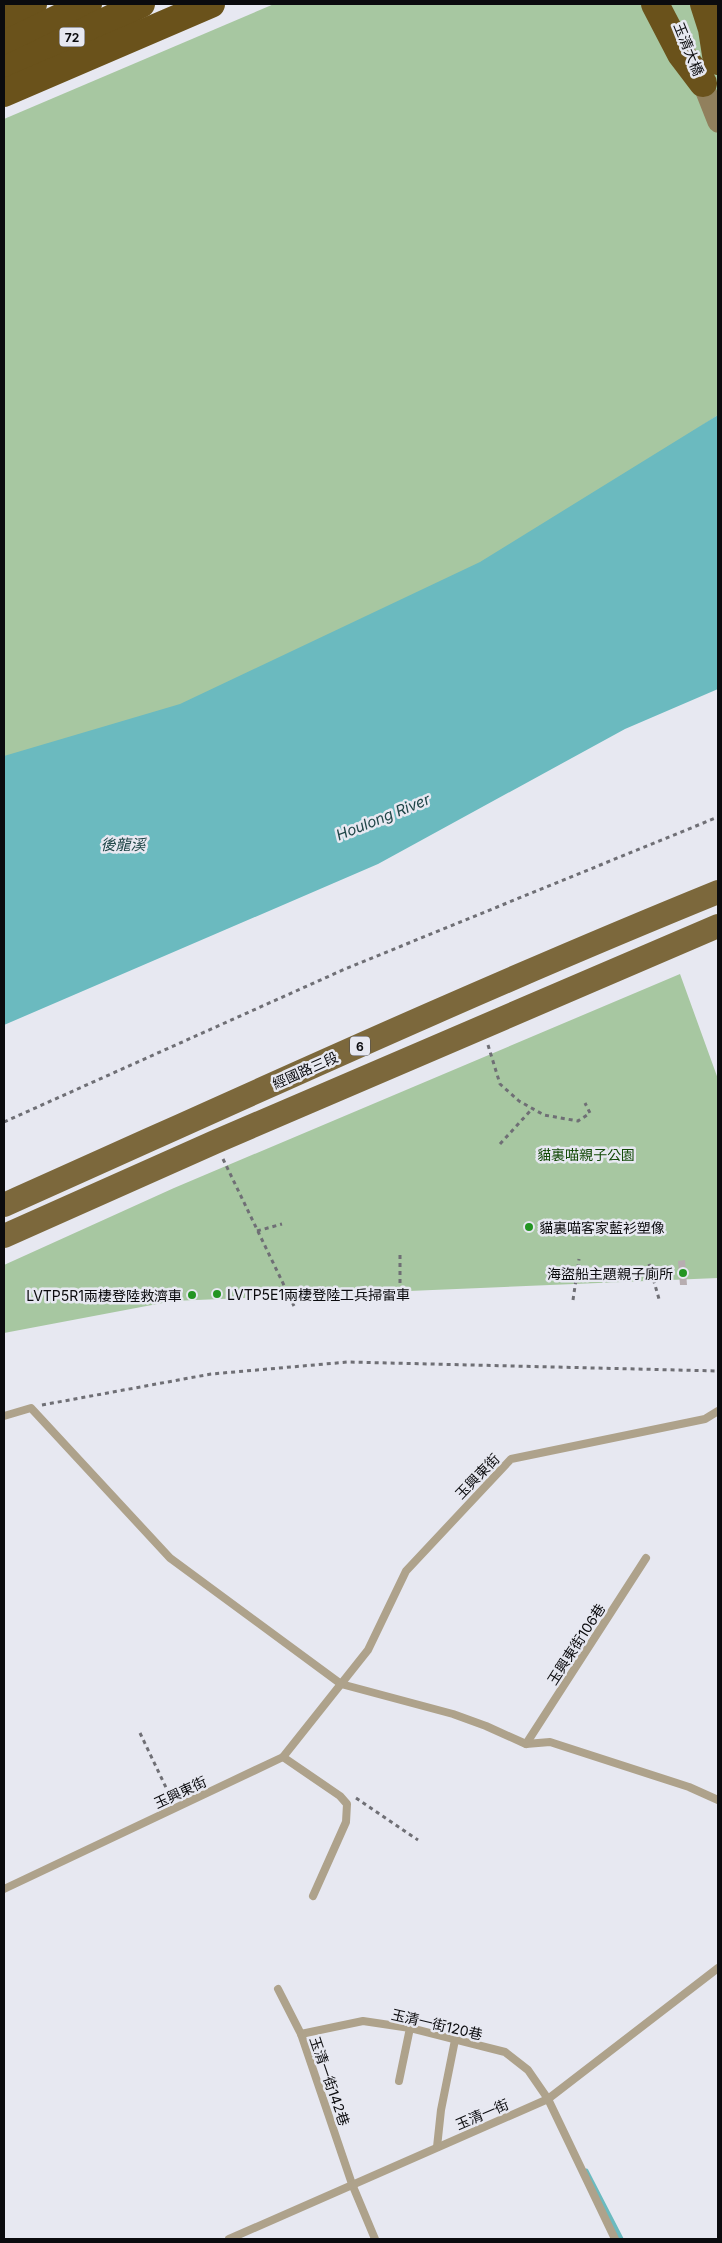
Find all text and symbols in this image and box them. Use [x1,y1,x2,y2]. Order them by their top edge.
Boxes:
street label: 玉清大橋 [671,20,707,78]
road number: 72 [60,28,84,46]
water label: Houlong River [333,789,433,844]
water label: 後龍溪 [100,835,147,854]
road number: 6 [350,1036,370,1056]
street label: 經國路三段 [270,1048,340,1092]
park label: 貓裏喵親子公園 [537,1146,635,1163]
place label: 貓裏喵客家藍衫塑像 [539,1219,665,1236]
marker: 貓裏喵客家藍衫塑像 [523,1221,535,1233]
place label: 海盜船主題親子廁所 [547,1265,673,1282]
marker: 海盜船主題親子廁所 [677,1267,689,1279]
place label: LVTP5E1兩棲登陸工兵掃雷車 [227,1286,410,1303]
place label: LVTP5R1兩棲登陸救濟車 [26,1287,182,1304]
marker: LVTP5E1兩棲登陸工兵掃雷車 [211,1288,223,1300]
marker: LVTP5R1兩棲登陸救濟車 [186,1289,198,1301]
street label: 玉興東街 [451,1450,503,1502]
street label: 玉興東街106巷 [543,1600,609,1688]
street label: 玉興東街 [151,1772,209,1812]
street label: 玉清一街120巷 [390,2005,484,2043]
street label: 玉清一街142巷 [307,2034,353,2128]
street label: 玉清一街 [453,2095,511,2133]

